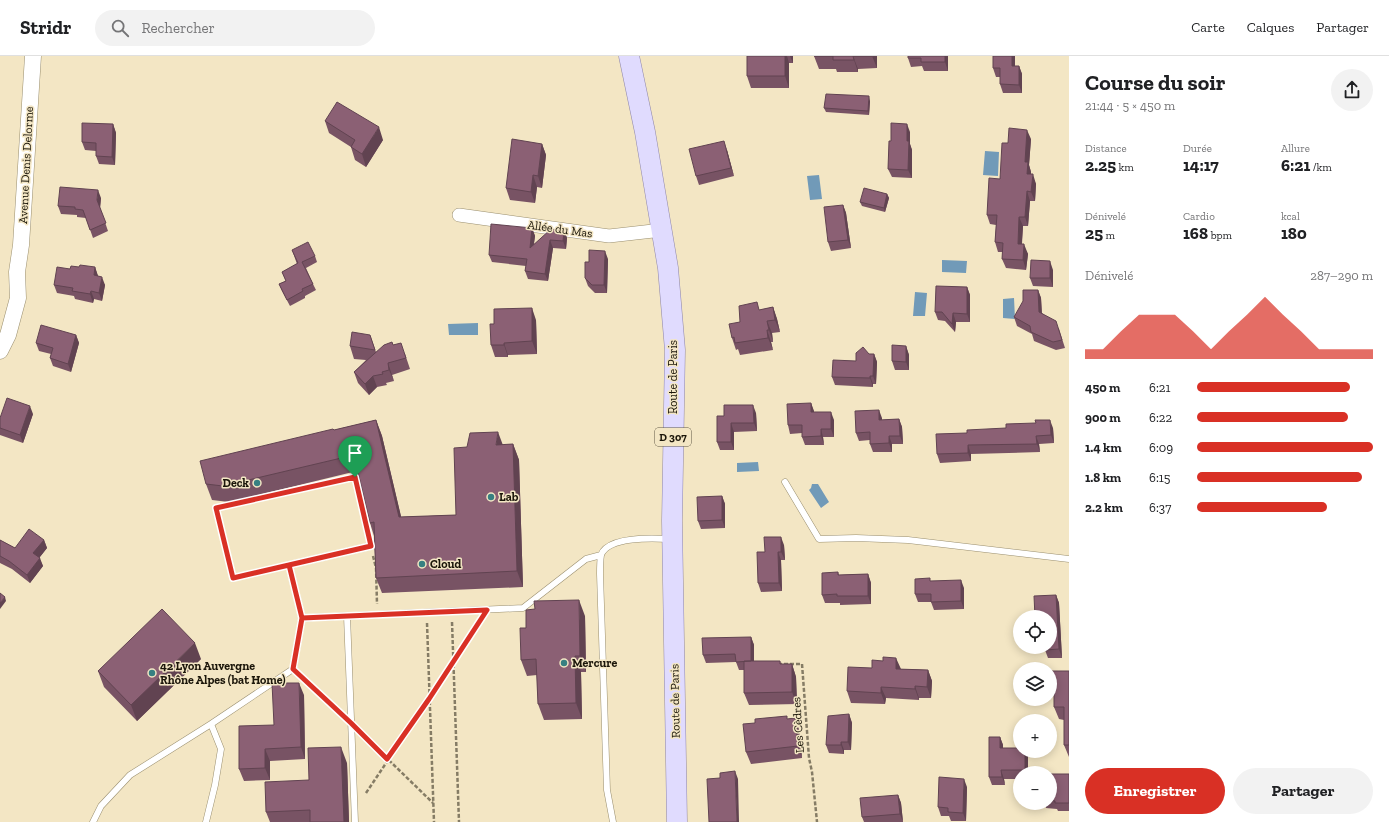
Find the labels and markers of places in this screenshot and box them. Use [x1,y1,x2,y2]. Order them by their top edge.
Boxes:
pin [338,436,372,477]
place label: Deck [223,476,249,490]
marker: Deck [252,478,262,488]
place label: Lab [499,490,519,504]
marker: Lab [486,492,496,502]
place label: Cloud [430,557,461,571]
marker: Cloud [417,559,427,569]
place label: Mercure [572,656,618,670]
marker: Mercure [559,658,569,668]
place label: 42 Lyon Auvergne Rhône Alpes (bat Home) [160,659,286,687]
marker: 42 Lyon Auvergne Rhône Alpes (bat Home) [147,668,157,678]

